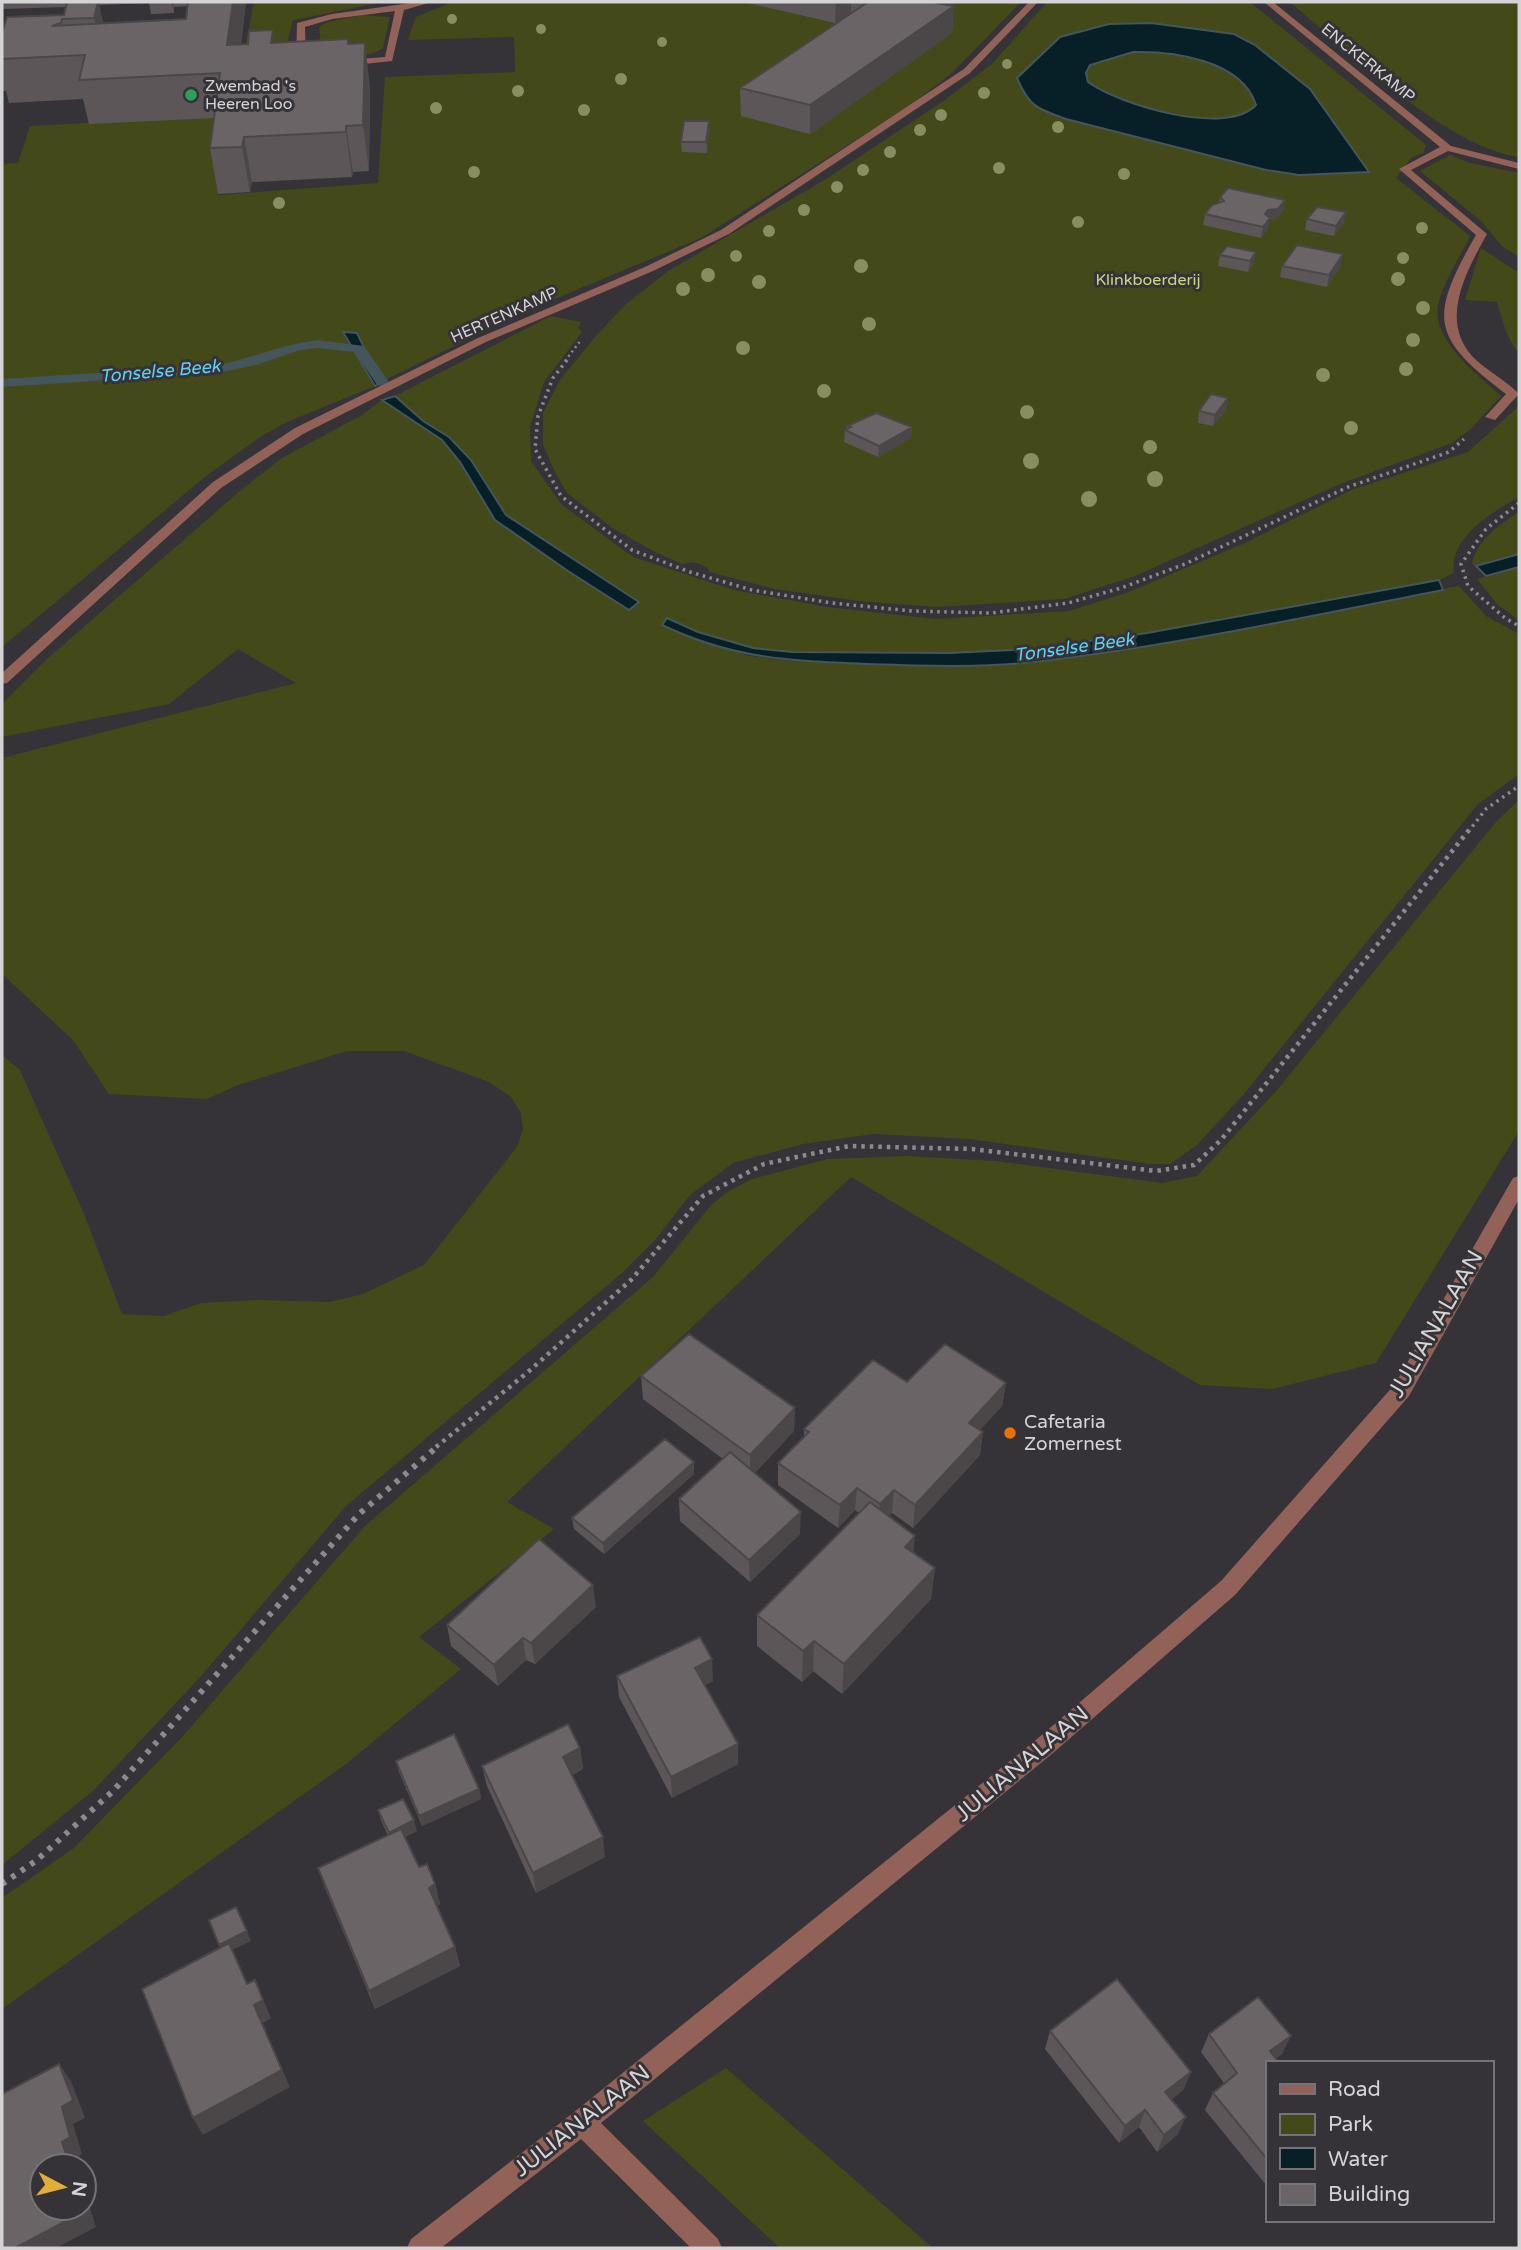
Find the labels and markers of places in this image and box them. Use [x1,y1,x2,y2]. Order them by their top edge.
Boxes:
place label: Zwembad 's Heeren Loo [205,76,296,114]
marker: Zwembad 's Heeren Loo [183,87,199,103]
place label: Cafetaria Zomernest [1024,1411,1122,1455]
marker: Cafetaria Zomernest [1002,1425,1018,1441]

